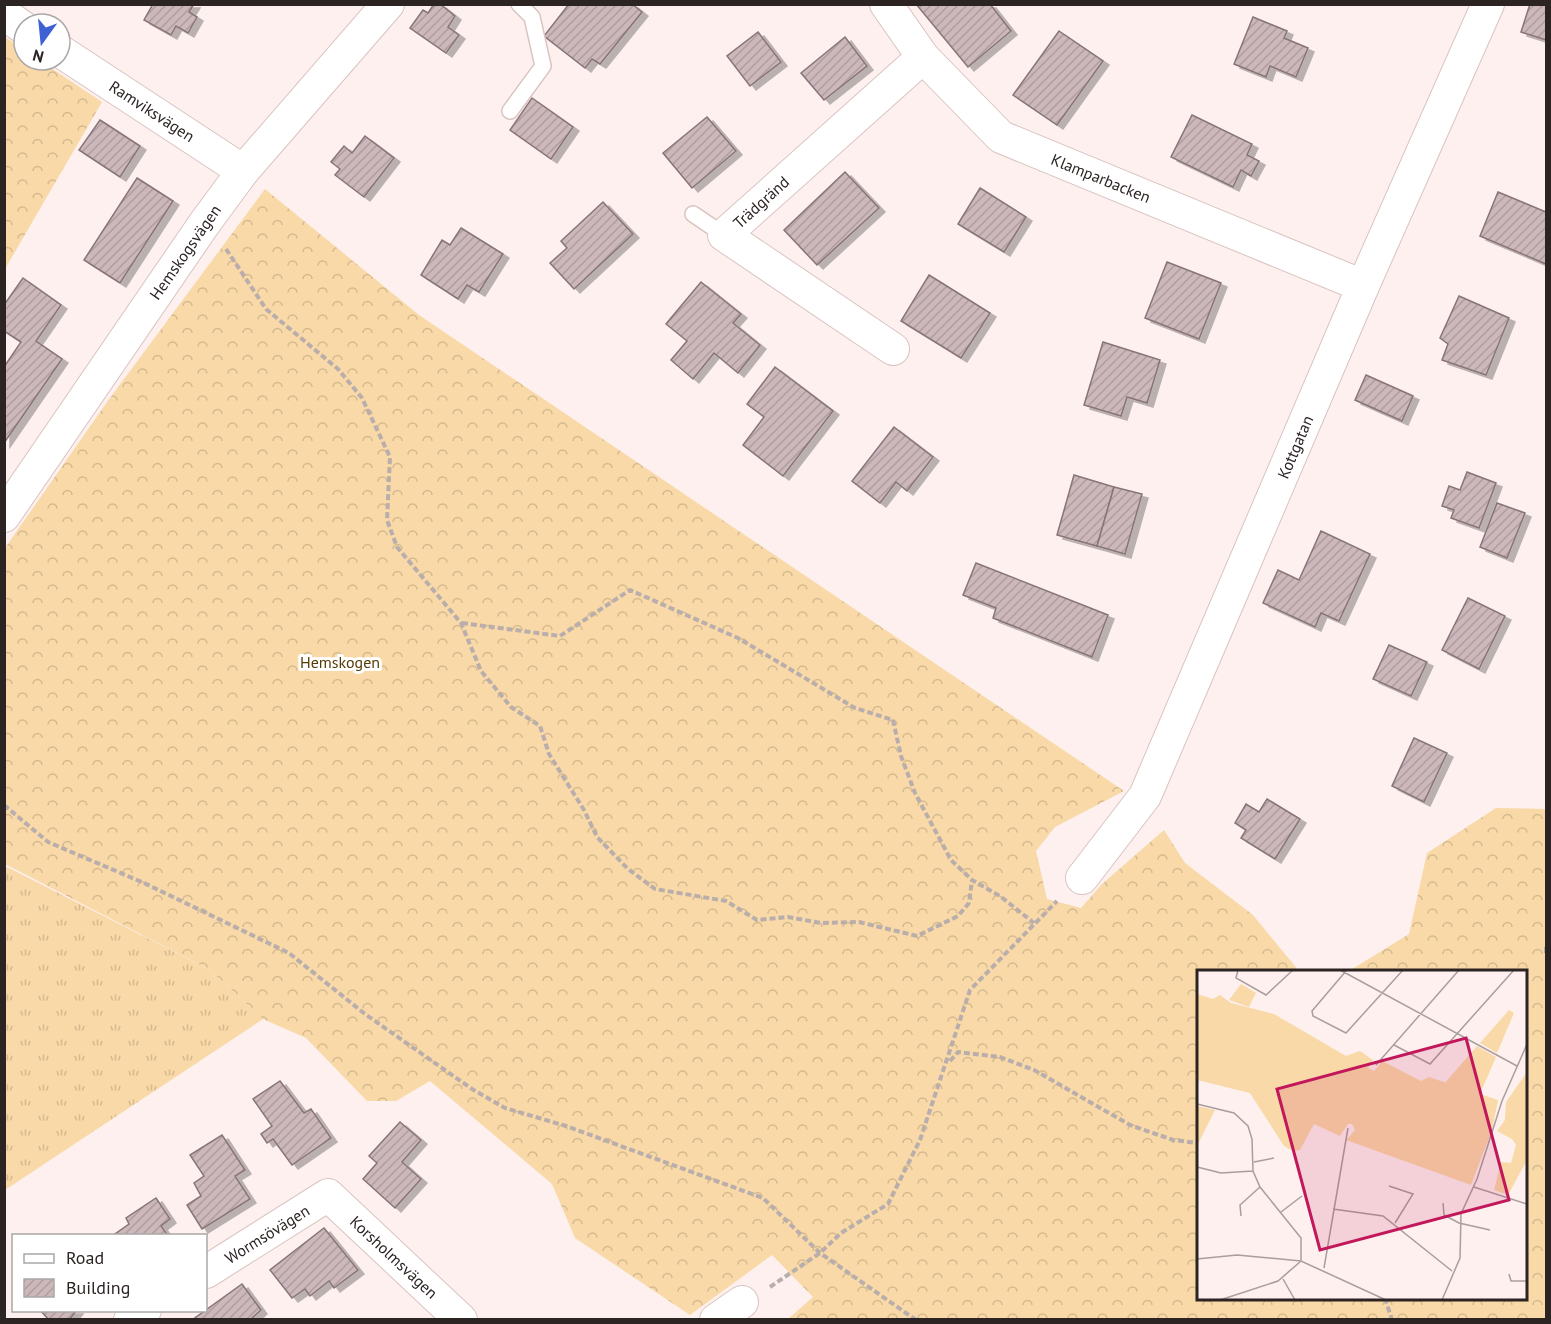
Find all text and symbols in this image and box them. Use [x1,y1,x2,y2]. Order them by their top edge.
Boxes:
north arrow [12,12,72,72]
text: N [30,45,46,68]
street label: Ramviksvägen [106,76,198,146]
street label: Klamparbacken [1048,149,1154,207]
street label: Trädgränd [729,172,793,232]
street label: Hemskogsvägen [145,201,225,303]
street label: Kottgatan [1273,412,1317,482]
park label: Hemskogen [300,652,380,672]
inset map [1197,970,1527,1300]
street label: Wormsövägen [221,1200,313,1268]
street label: Korsholmsvägen [346,1211,442,1303]
legend [12,1234,207,1312]
text: Road [66,1246,104,1269]
text: Building [66,1276,130,1299]

